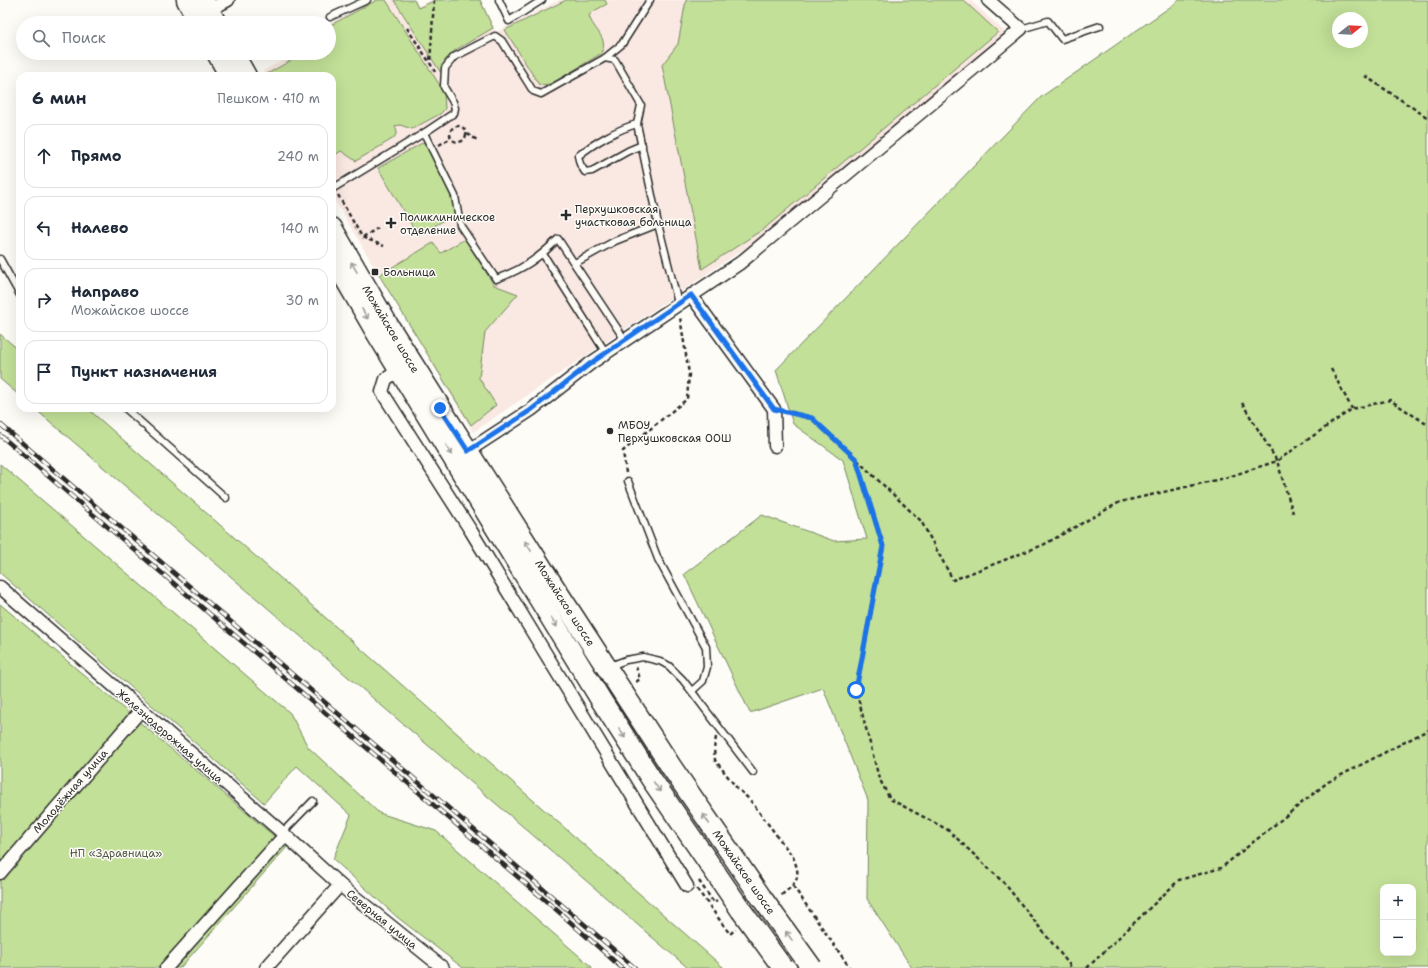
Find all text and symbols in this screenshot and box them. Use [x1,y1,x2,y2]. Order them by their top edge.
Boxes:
north arrow [1332,12,1368,48]
search box [16,16,336,60]
icon: search [30,27,52,49]
text: Поиск [62,28,106,48]
text: 6 мин [32,87,87,109]
text: Пешком · 410 m [217,90,320,107]
icon: ahead [33,145,55,167]
text: Прямо [71,146,121,166]
text: 240 m [277,148,319,165]
place label: Перхушковская участковая больница [575,202,692,230]
marker: Перхушковская участковая больница [560,209,572,221]
place label: Поликлиническое отделение [400,210,495,238]
icon: left [33,217,55,239]
marker: Поликлиническое отделение [385,217,397,229]
text: Налево [71,218,129,238]
text: 140 m [280,220,319,237]
one-way arrow [350,261,358,273]
place label: Больница [383,265,436,280]
marker: Больница [370,267,380,277]
text: Направо [71,282,139,302]
street label: Можайское шоссе [358,283,423,376]
icon: right [33,289,55,311]
text: 30 m [285,292,319,309]
text: Можайское шоссе [71,302,189,319]
one-way arrow [362,308,370,320]
icon: arrive [33,361,55,383]
text: Пункт назначения [71,362,217,382]
route end [431,399,449,417]
place label: МБОУ Перхушковская ООШ [618,418,732,446]
marker: МБОУ Перхушковская ООШ [605,426,615,436]
one-way arrow [445,444,453,456]
one-way arrow [524,540,532,552]
street label: Можайское шоссе [531,557,598,649]
one-way arrow [551,616,559,628]
route start [847,681,865,699]
street label: Железнодорожная улица [113,686,226,787]
one-way arrow [618,727,626,738]
street label: Молодёжная улица [30,746,111,837]
one-way arrow [653,781,661,792]
one-way arrow [702,814,710,825]
street label: Можайское шоссе [709,827,778,918]
park label: НП «Здравница» [70,846,162,861]
map controls [1380,884,1416,956]
button: + [1380,884,1416,920]
street label: Северная улица [343,886,420,953]
button: − [1380,920,1416,956]
one-way arrow [785,931,793,942]

